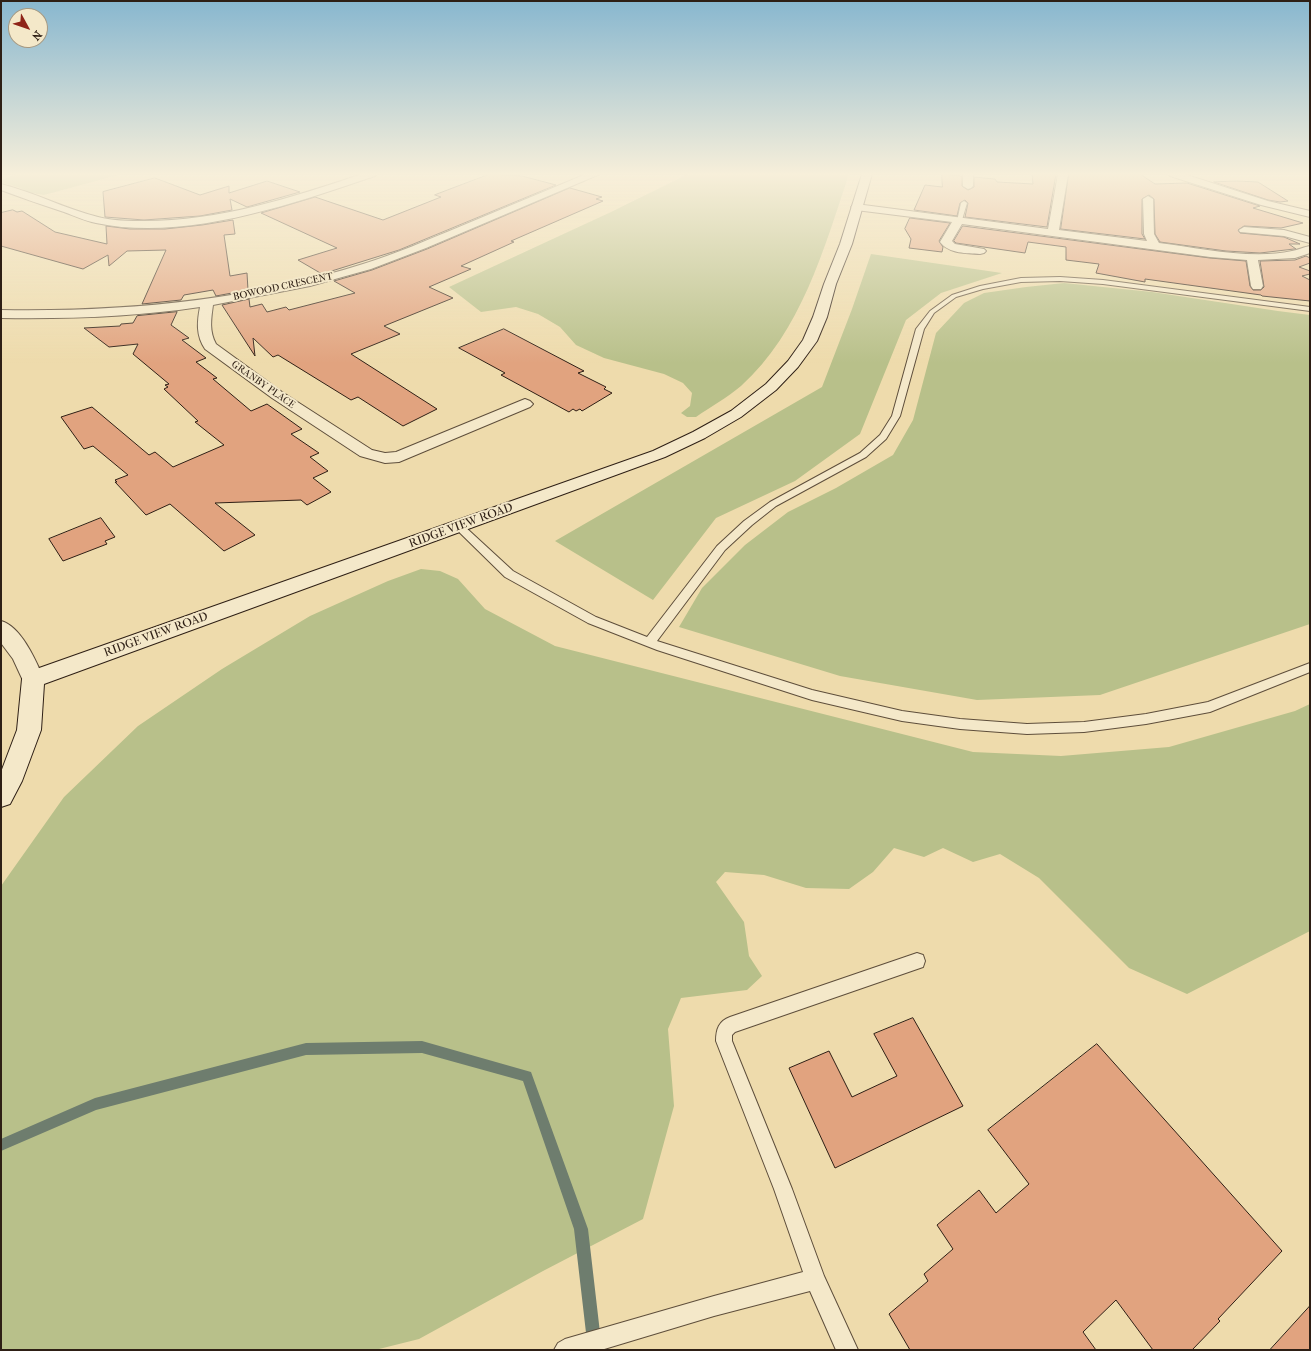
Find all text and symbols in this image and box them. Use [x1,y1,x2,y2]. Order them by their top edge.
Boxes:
north arrow [8,8,48,48]
text: N [29,28,44,43]
street label: BOWOOD CRESCENT [232,271,334,303]
street label: GRANBY PLACE [229,359,297,411]
street label: RIDGE VIEW ROAD [407,500,515,552]
street label: RIDGE VIEW ROAD [102,609,210,661]

